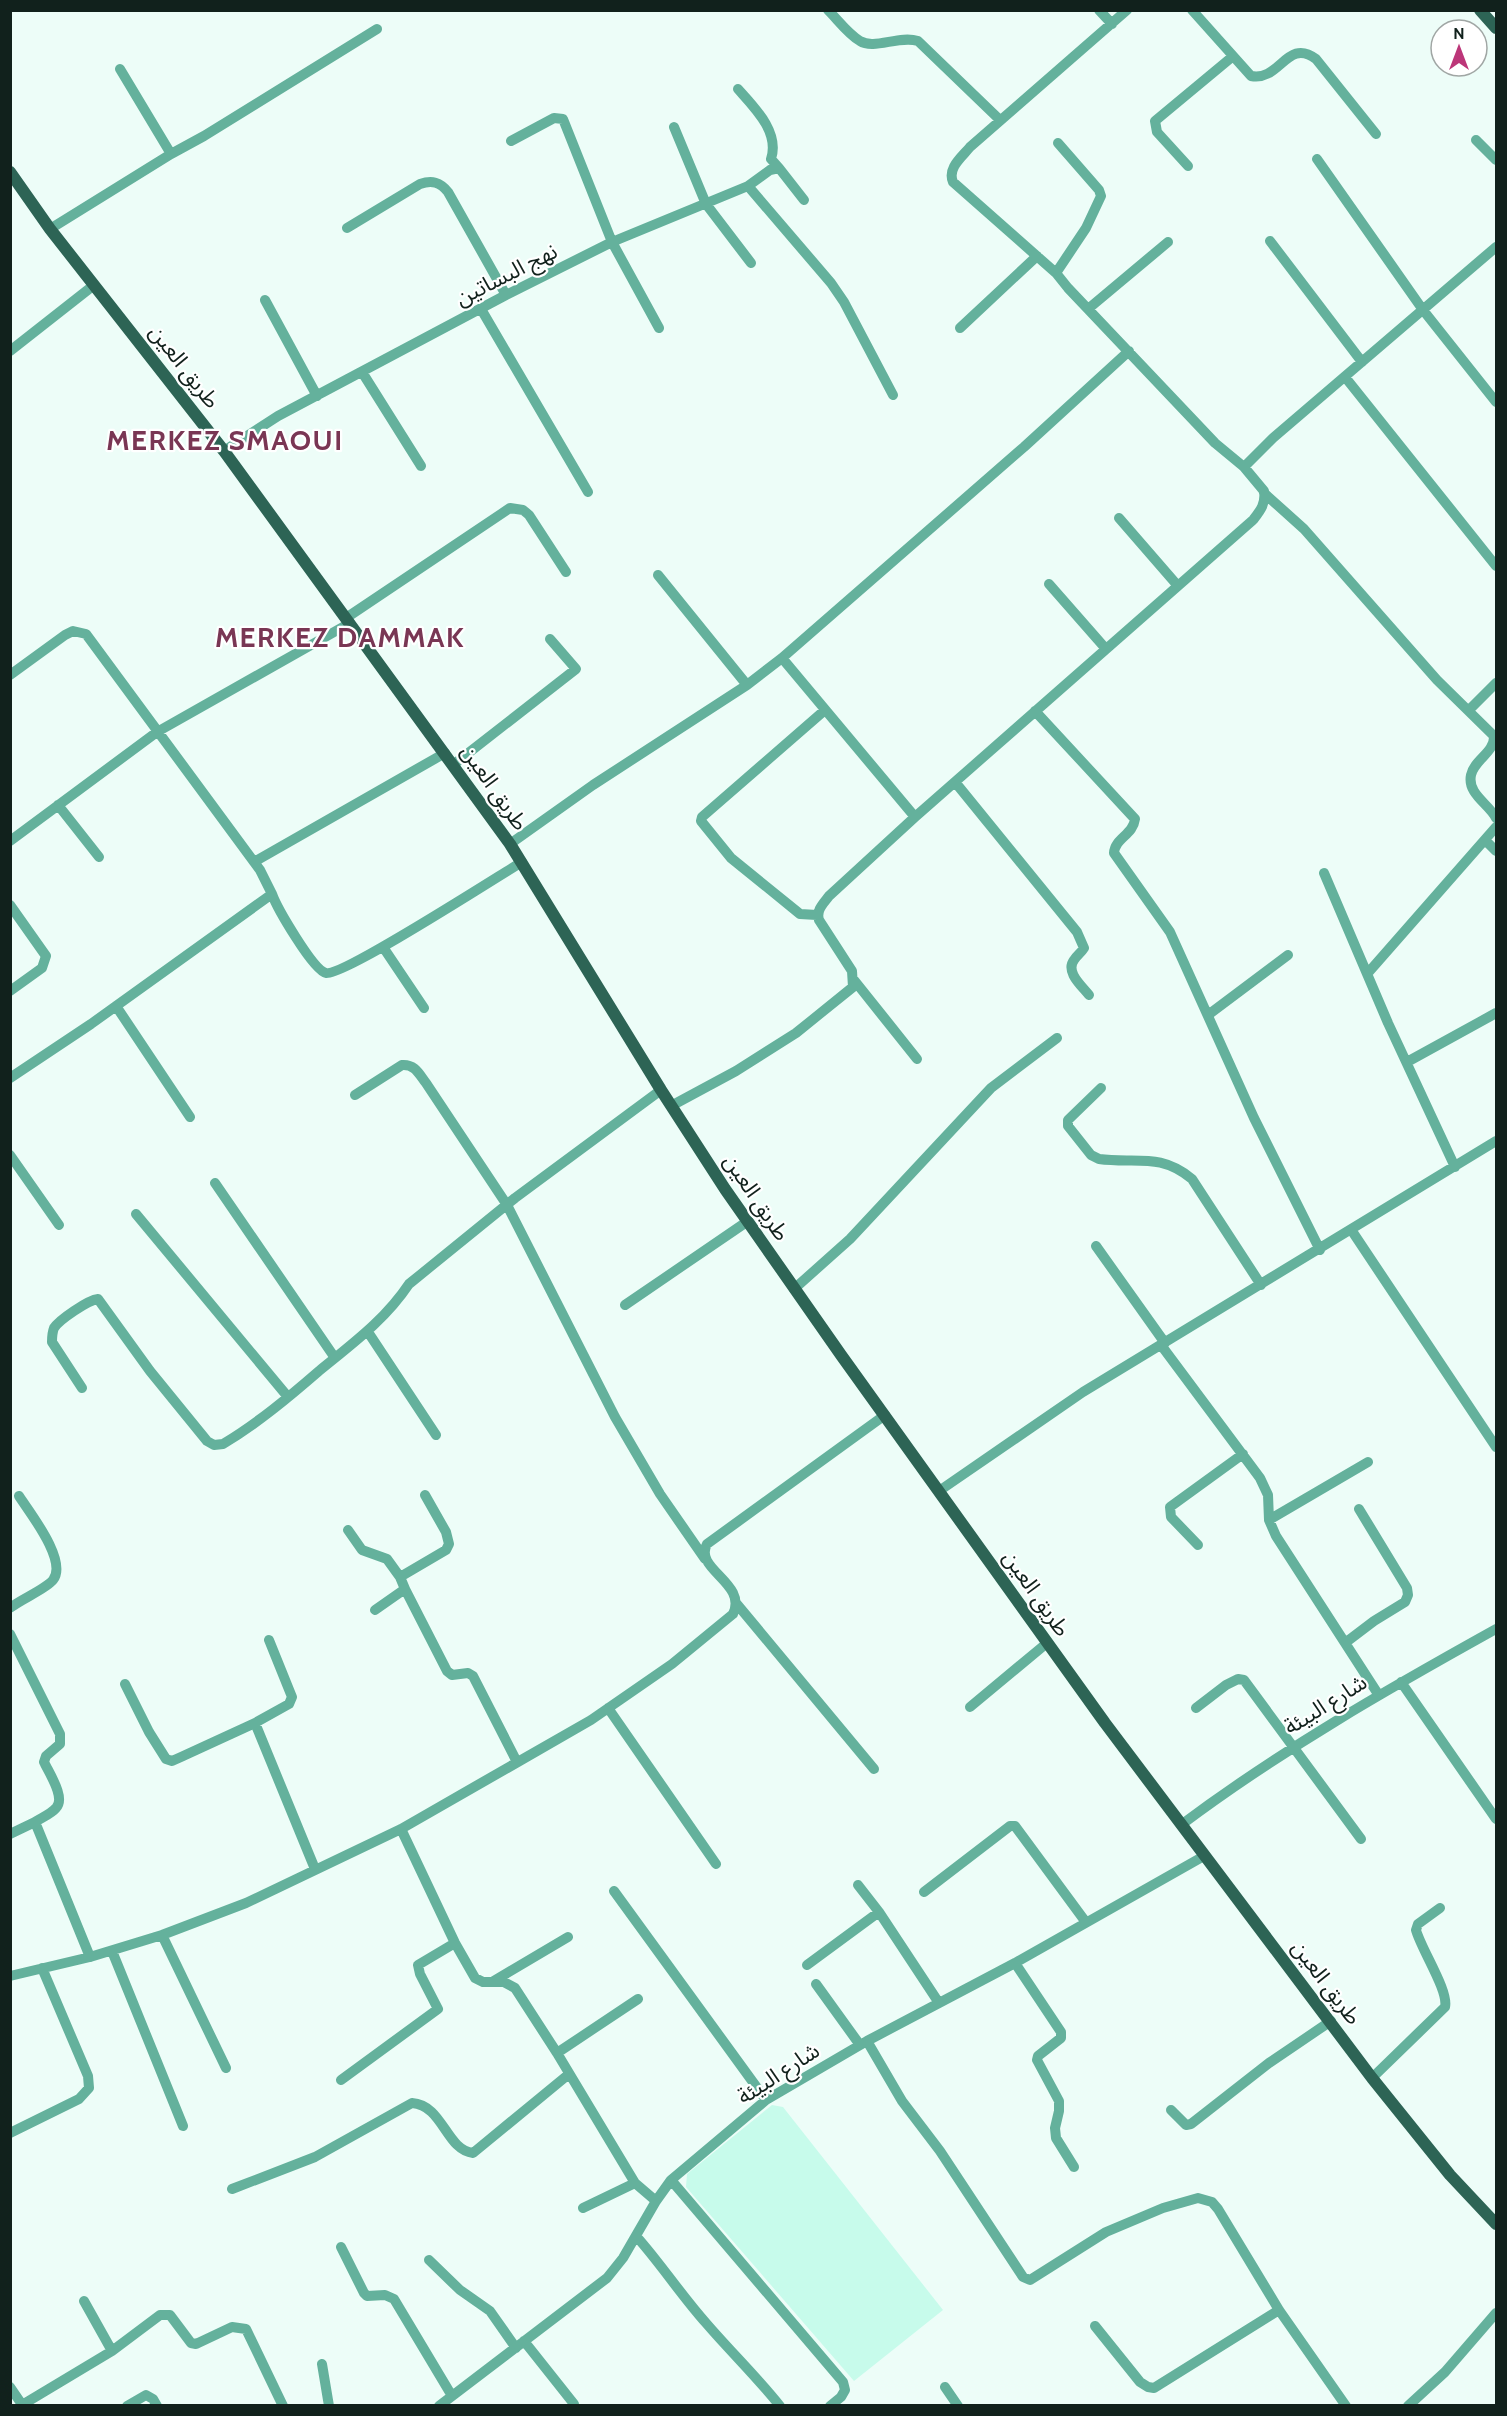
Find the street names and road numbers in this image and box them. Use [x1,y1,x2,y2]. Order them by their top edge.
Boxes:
street label: نهج البساتين [451,237,563,314]
street label: طريق العين [144,319,226,414]
street label: طريق العين [455,739,534,836]
street label: طريق العين [718,1149,795,1246]
street label: طريق العين [997,1545,1076,1642]
street label: شارع البيئة [1279,1668,1373,1743]
street label: طريق العين [1286,1935,1367,2030]
street label: شارع البيئة [732,2037,826,2113]

